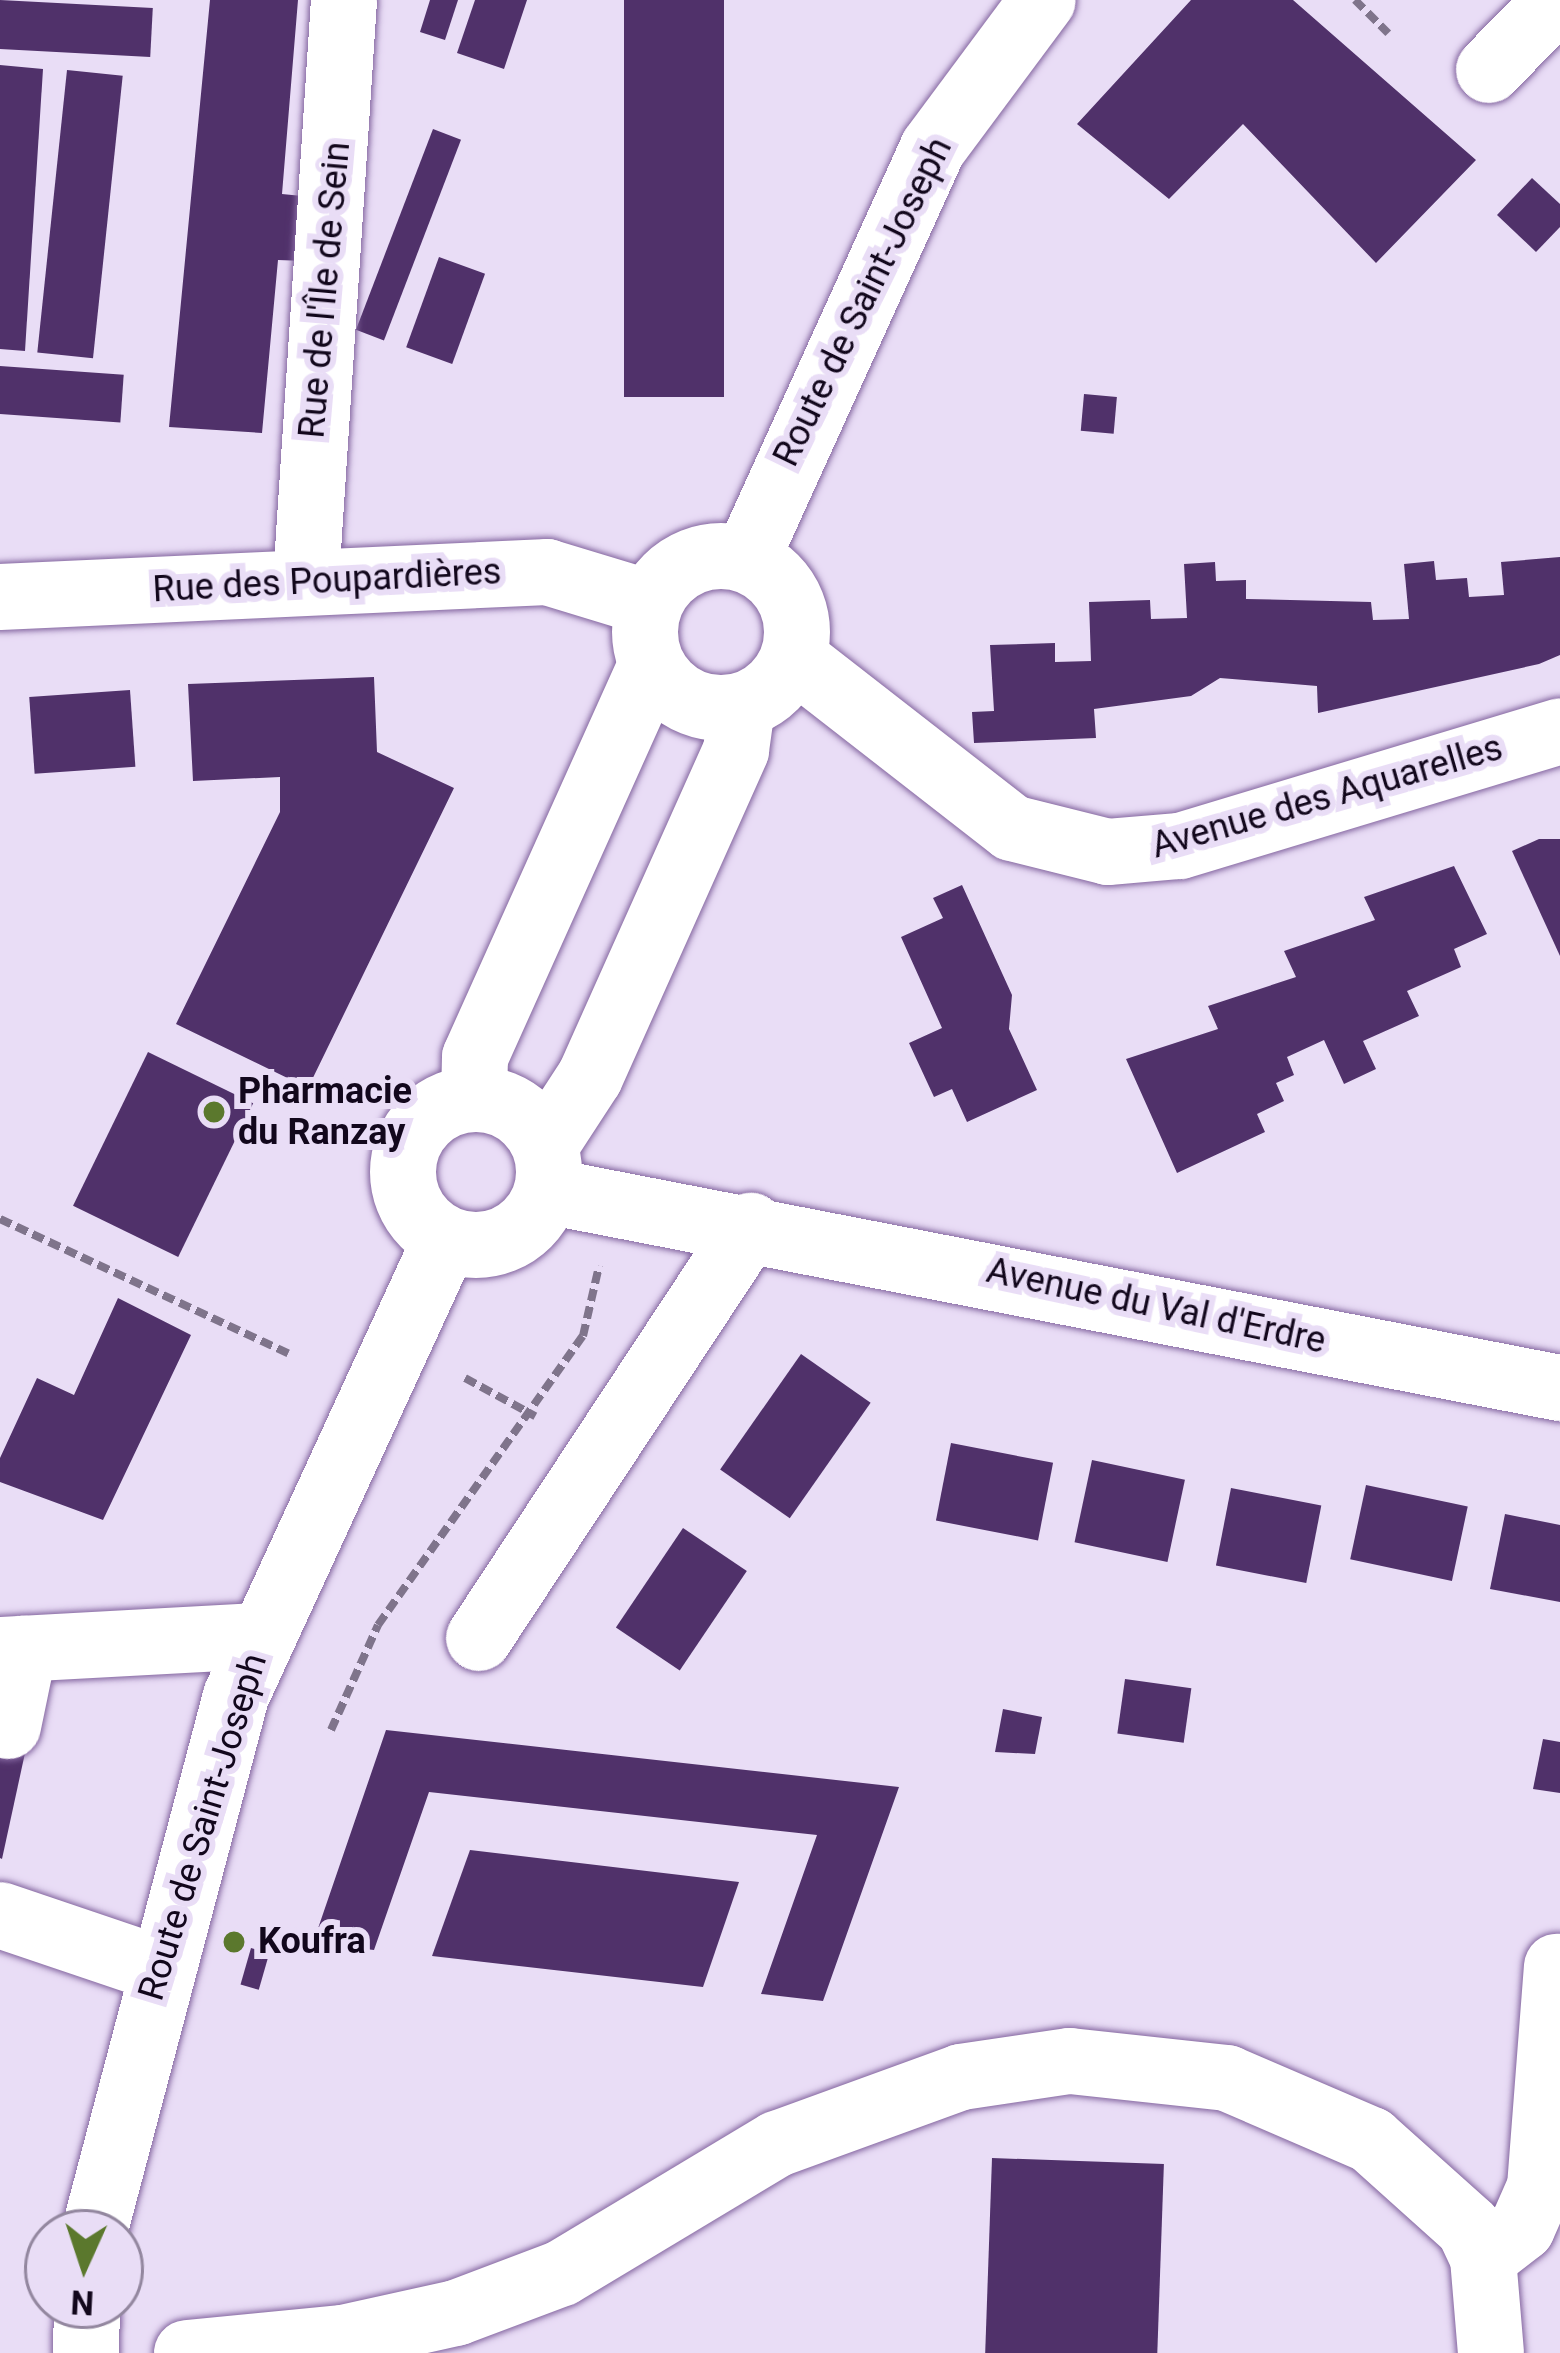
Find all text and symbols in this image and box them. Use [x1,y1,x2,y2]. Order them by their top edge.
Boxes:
street label: Route de Saint-Joseph [765,131,961,473]
street label: Rue de l'Île de Sein [291,140,359,440]
street label: Rue des Poupardières [152,550,502,612]
street label: Avenue des Aquarelles [1147,726,1507,868]
place label: Pharmacie du Ranzay [238,1069,412,1154]
marker: Pharmacie du Ranzay [201,1099,227,1125]
street label: Avenue du Val d'Erdre [983,1249,1329,1363]
street label: Route de Saint-Joseph [130,1648,276,2006]
place label: Koufra [258,1920,366,1964]
marker: Koufra [221,1929,247,1955]
north arrow [24,2209,144,2329]
text: N [70,2282,95,2323]

